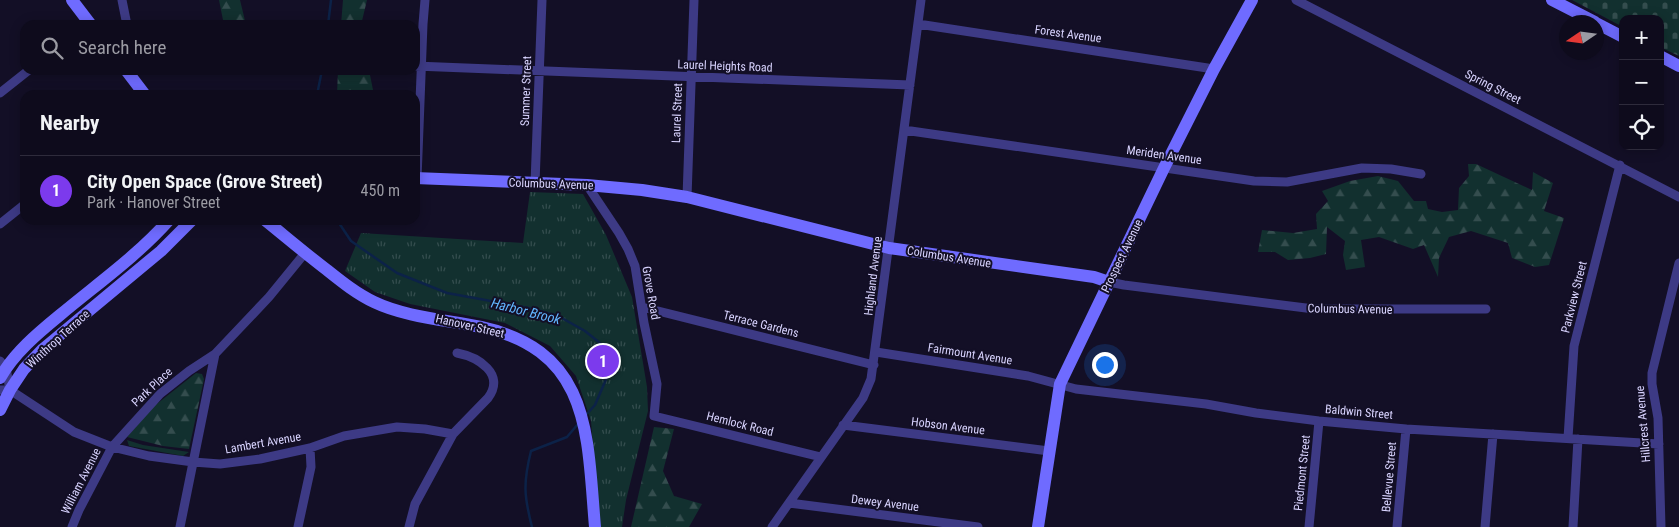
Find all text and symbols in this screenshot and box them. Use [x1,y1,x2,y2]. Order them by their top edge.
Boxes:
north arrow [1559,15,1604,60]
map controls [1619,15,1664,150]
button: + [1619,15,1664,60]
search box [20,20,420,75]
street label: Forest Avenue [1034,22,1103,46]
icon: search [38,34,66,62]
text: Search here [78,36,166,59]
street label: Summer Street [518,55,534,126]
street label: Laurel Heights Road [677,57,773,75]
button: − [1619,60,1664,105]
street label: Spring Street [1463,67,1524,107]
street label: Laurel Street [669,82,685,143]
button: locate [1619,105,1664,150]
text: Nearby [40,111,99,135]
street label: Meriden Avenue [1125,143,1203,167]
text: City Open Space (Grove Street) [87,170,323,193]
street label: Columbus Avenue [508,176,594,192]
text: 1 [52,181,60,200]
text: 450 m [361,181,400,200]
text: Park · Hanover Street [87,193,220,212]
street label: Prospect Avenue [1098,217,1146,295]
street label: Highland Avenue [861,235,885,316]
street label: Columbus Avenue [906,243,992,271]
street label: Parkview Street [1558,259,1590,334]
street label: Grove Road [639,265,663,321]
water label: Harbor Brook [490,295,563,328]
street label: Columbus Avenue [1307,301,1393,317]
street label: Winthrop Terrace [23,307,93,371]
street label: Terrace Gardens [722,308,800,340]
street label: Hanover Street [434,311,506,341]
street label: Fairmount Avenue [927,340,1014,368]
pin: 1 [587,342,619,380]
your location [1092,352,1118,378]
street label: Park Place [129,364,176,409]
street label: Hillcrest Avenue [1633,385,1653,463]
street label: Baldwin Street [1324,402,1394,422]
street label: Hemlock Road [705,409,775,439]
street label: Hobson Avenue [910,415,986,438]
street label: Lambert Avenue [224,429,302,457]
street label: Piedmont Street [1291,434,1313,512]
street label: Bellevue Street [1379,441,1399,513]
street label: William Avenue [58,445,104,516]
street label: Dewey Avenue [850,492,920,514]

